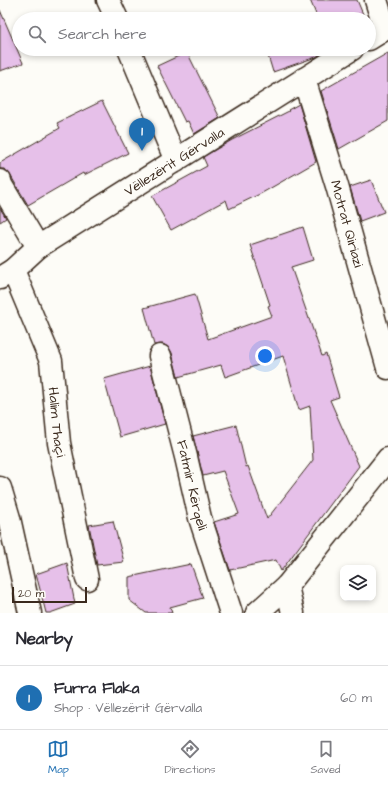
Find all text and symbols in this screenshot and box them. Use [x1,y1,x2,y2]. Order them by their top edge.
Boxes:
search box [12,12,376,56]
icon: search [26,23,48,45]
text: Search here [58,24,147,45]
pin: 1 [129,118,155,151]
street label: Vëllezërit Gërvalla [121,123,228,201]
street label: Motrat Qiriazi [325,178,368,270]
your location [255,346,275,366]
street label: Halim Thaçi [43,386,71,459]
street label: Fatmir Kërqeli [171,438,212,533]
map controls [340,565,376,601]
button: layers [340,565,376,601]
scale bar [12,585,87,604]
text: 20 m [18,586,44,601]
text: Nearby [16,627,73,651]
text: Furra Flaka [54,678,139,699]
text: 1 [28,689,30,707]
text: 60 m [340,689,372,707]
text: Shop · Vëllezërit Gërvalla [54,699,202,717]
tab: Map [47,738,69,777]
tab: Directions [164,738,216,777]
tab: Saved [311,738,341,777]

